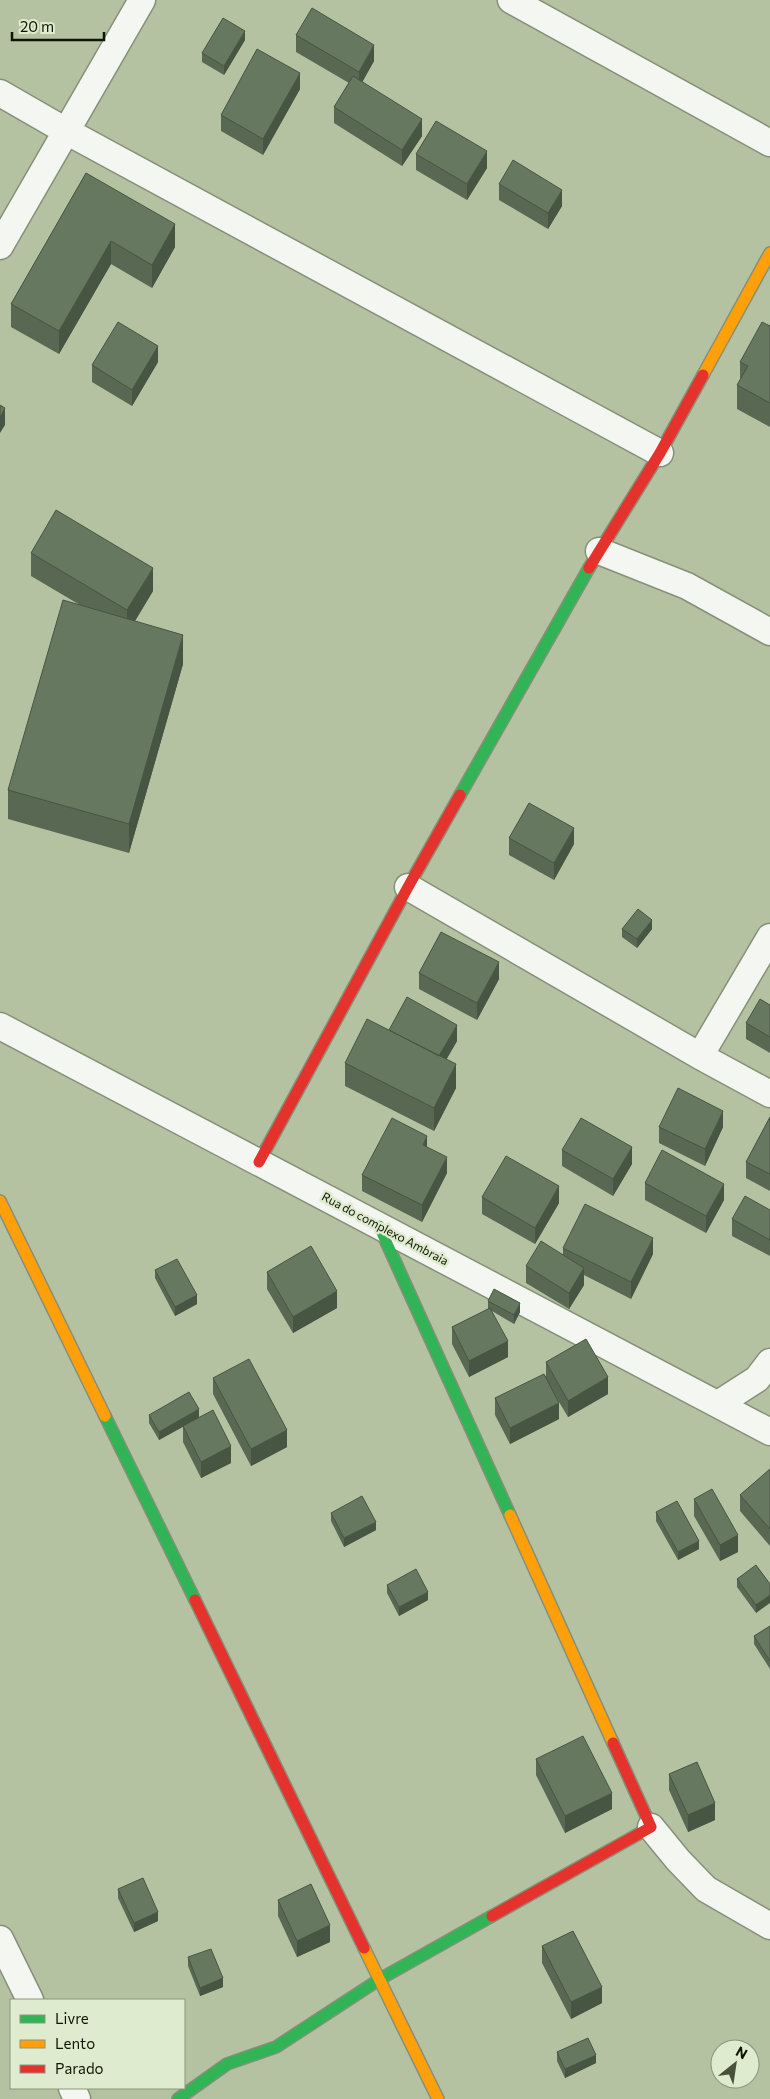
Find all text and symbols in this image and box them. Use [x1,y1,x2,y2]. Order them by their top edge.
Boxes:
scale bar [12,10,105,42]
text: 20 m [20,17,54,35]
street label: Rua do complexo Ambraia [320,1189,451,1267]
legend [10,1999,185,2089]
text: Livre [55,2009,89,2027]
text: Lento [55,2034,95,2052]
north arrow [710,2039,760,2089]
text: N [733,2042,751,2062]
text: Parado [55,2059,104,2077]

